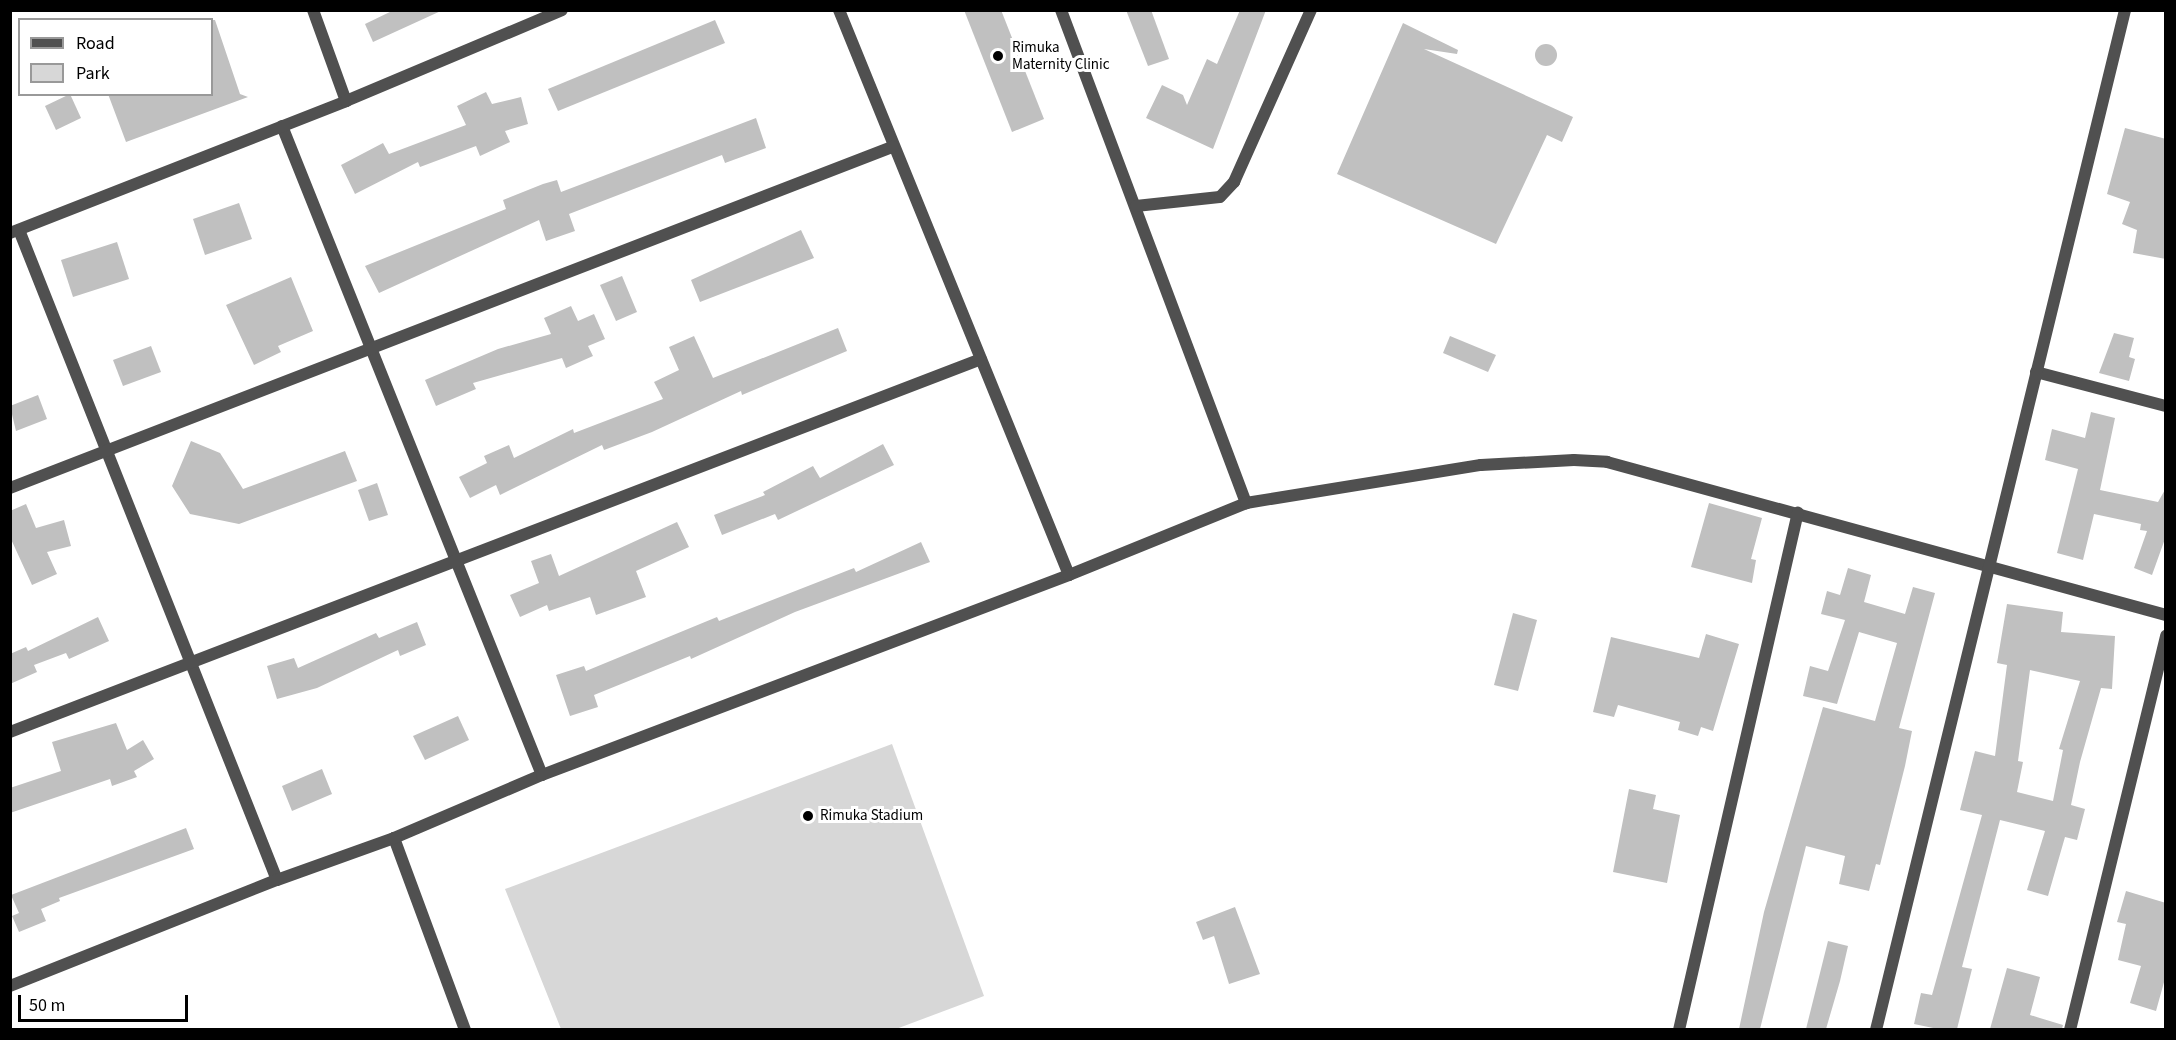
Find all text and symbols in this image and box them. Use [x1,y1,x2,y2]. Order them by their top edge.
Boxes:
legend [18,18,213,96]
text: Road [76,31,115,56]
place label: Rimuka Maternity Clinic [1012,38,1110,73]
marker: Rimuka Maternity Clinic [989,47,1007,65]
text: Park [76,61,110,86]
place label: Rimuka Stadium [820,807,923,825]
marker: Rimuka Stadium [801,809,815,823]
scale bar [21,983,190,1021]
text: 50 m [29,993,65,1018]

